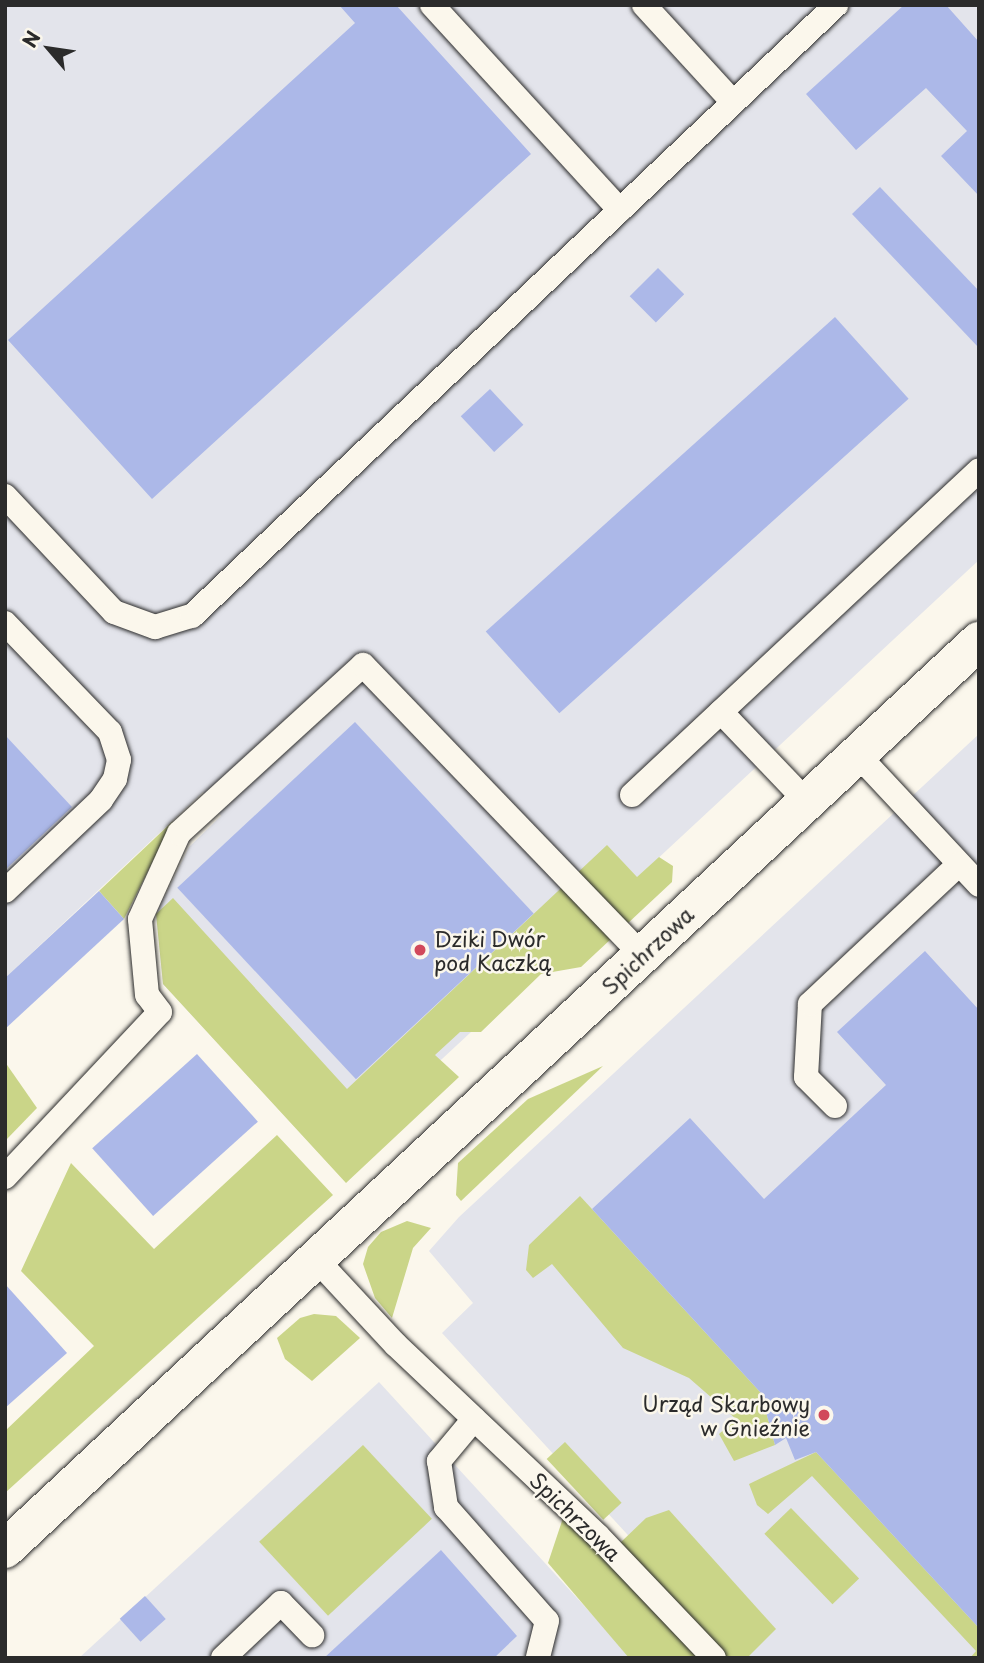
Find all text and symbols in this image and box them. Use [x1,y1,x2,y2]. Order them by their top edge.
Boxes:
north arrow [14,14,84,84]
text: N [15,25,47,52]
street label: Spichrzowa [596,901,698,999]
place label: Dziki Dwór pod Kaczką [434,925,553,975]
marker: Dziki Dwór pod Kaczką [412,942,428,958]
place label: Urząd Skarbowy w Gnieźnie [641,1390,810,1440]
marker: Urząd Skarbowy w Gnieźnie [816,1407,832,1423]
street label: Spichrzowa [525,1467,627,1565]

